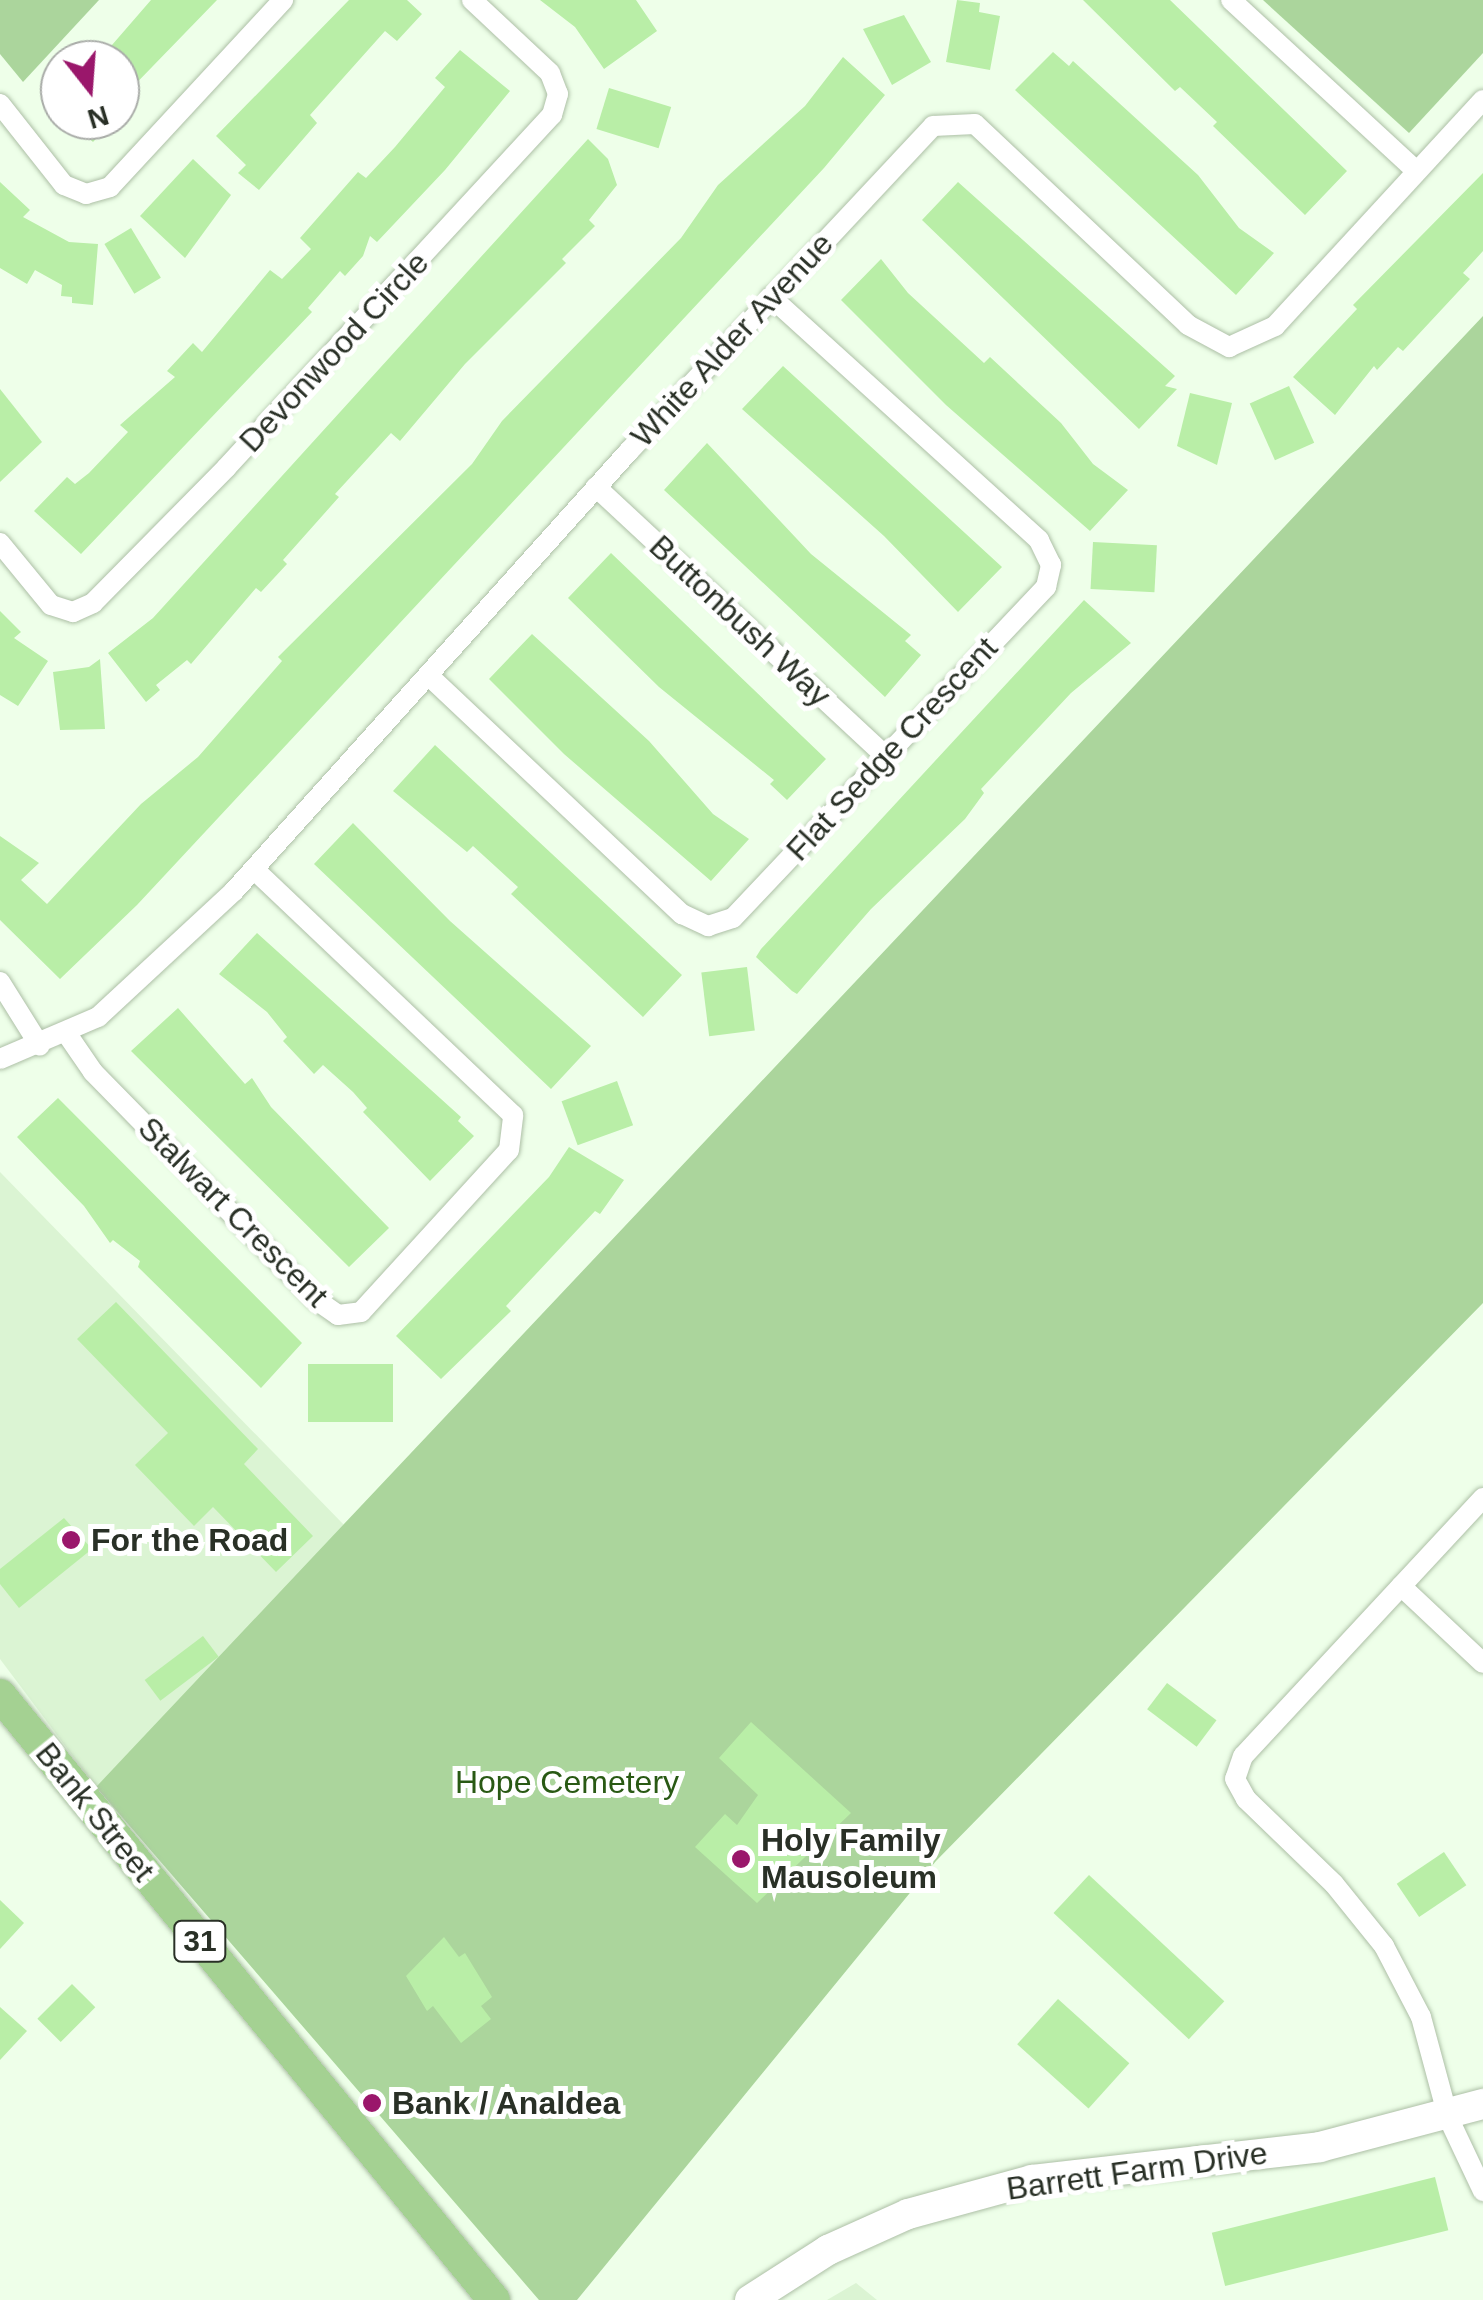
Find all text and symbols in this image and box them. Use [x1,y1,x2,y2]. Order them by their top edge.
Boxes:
north arrow [40,40,140,140]
text: N [84,99,113,135]
street label: White Alder Avenue [622,224,842,456]
street label: Devonwood Circle [231,244,437,460]
street label: Buttonbush Way [641,527,839,715]
street label: Flat Sedge Crescent [778,629,1006,869]
street label: Stalwart Crescent [130,1109,336,1315]
place label: For the Road [91,1521,288,1559]
marker: For the Road [60,1529,82,1551]
street label: Bank Street [27,1735,163,1889]
park label: Hope Cemetery [455,1763,679,1801]
place label: Holy Family Mausoleum [761,1822,941,1897]
marker: Holy Family Mausoleum [730,1848,752,1870]
road number: 31 [172,1916,228,1966]
place label: Bank / Analdea [392,2084,621,2122]
marker: Bank / Analdea [361,2092,383,2114]
street label: Barrett Farm Drive [1004,2134,1270,2208]

